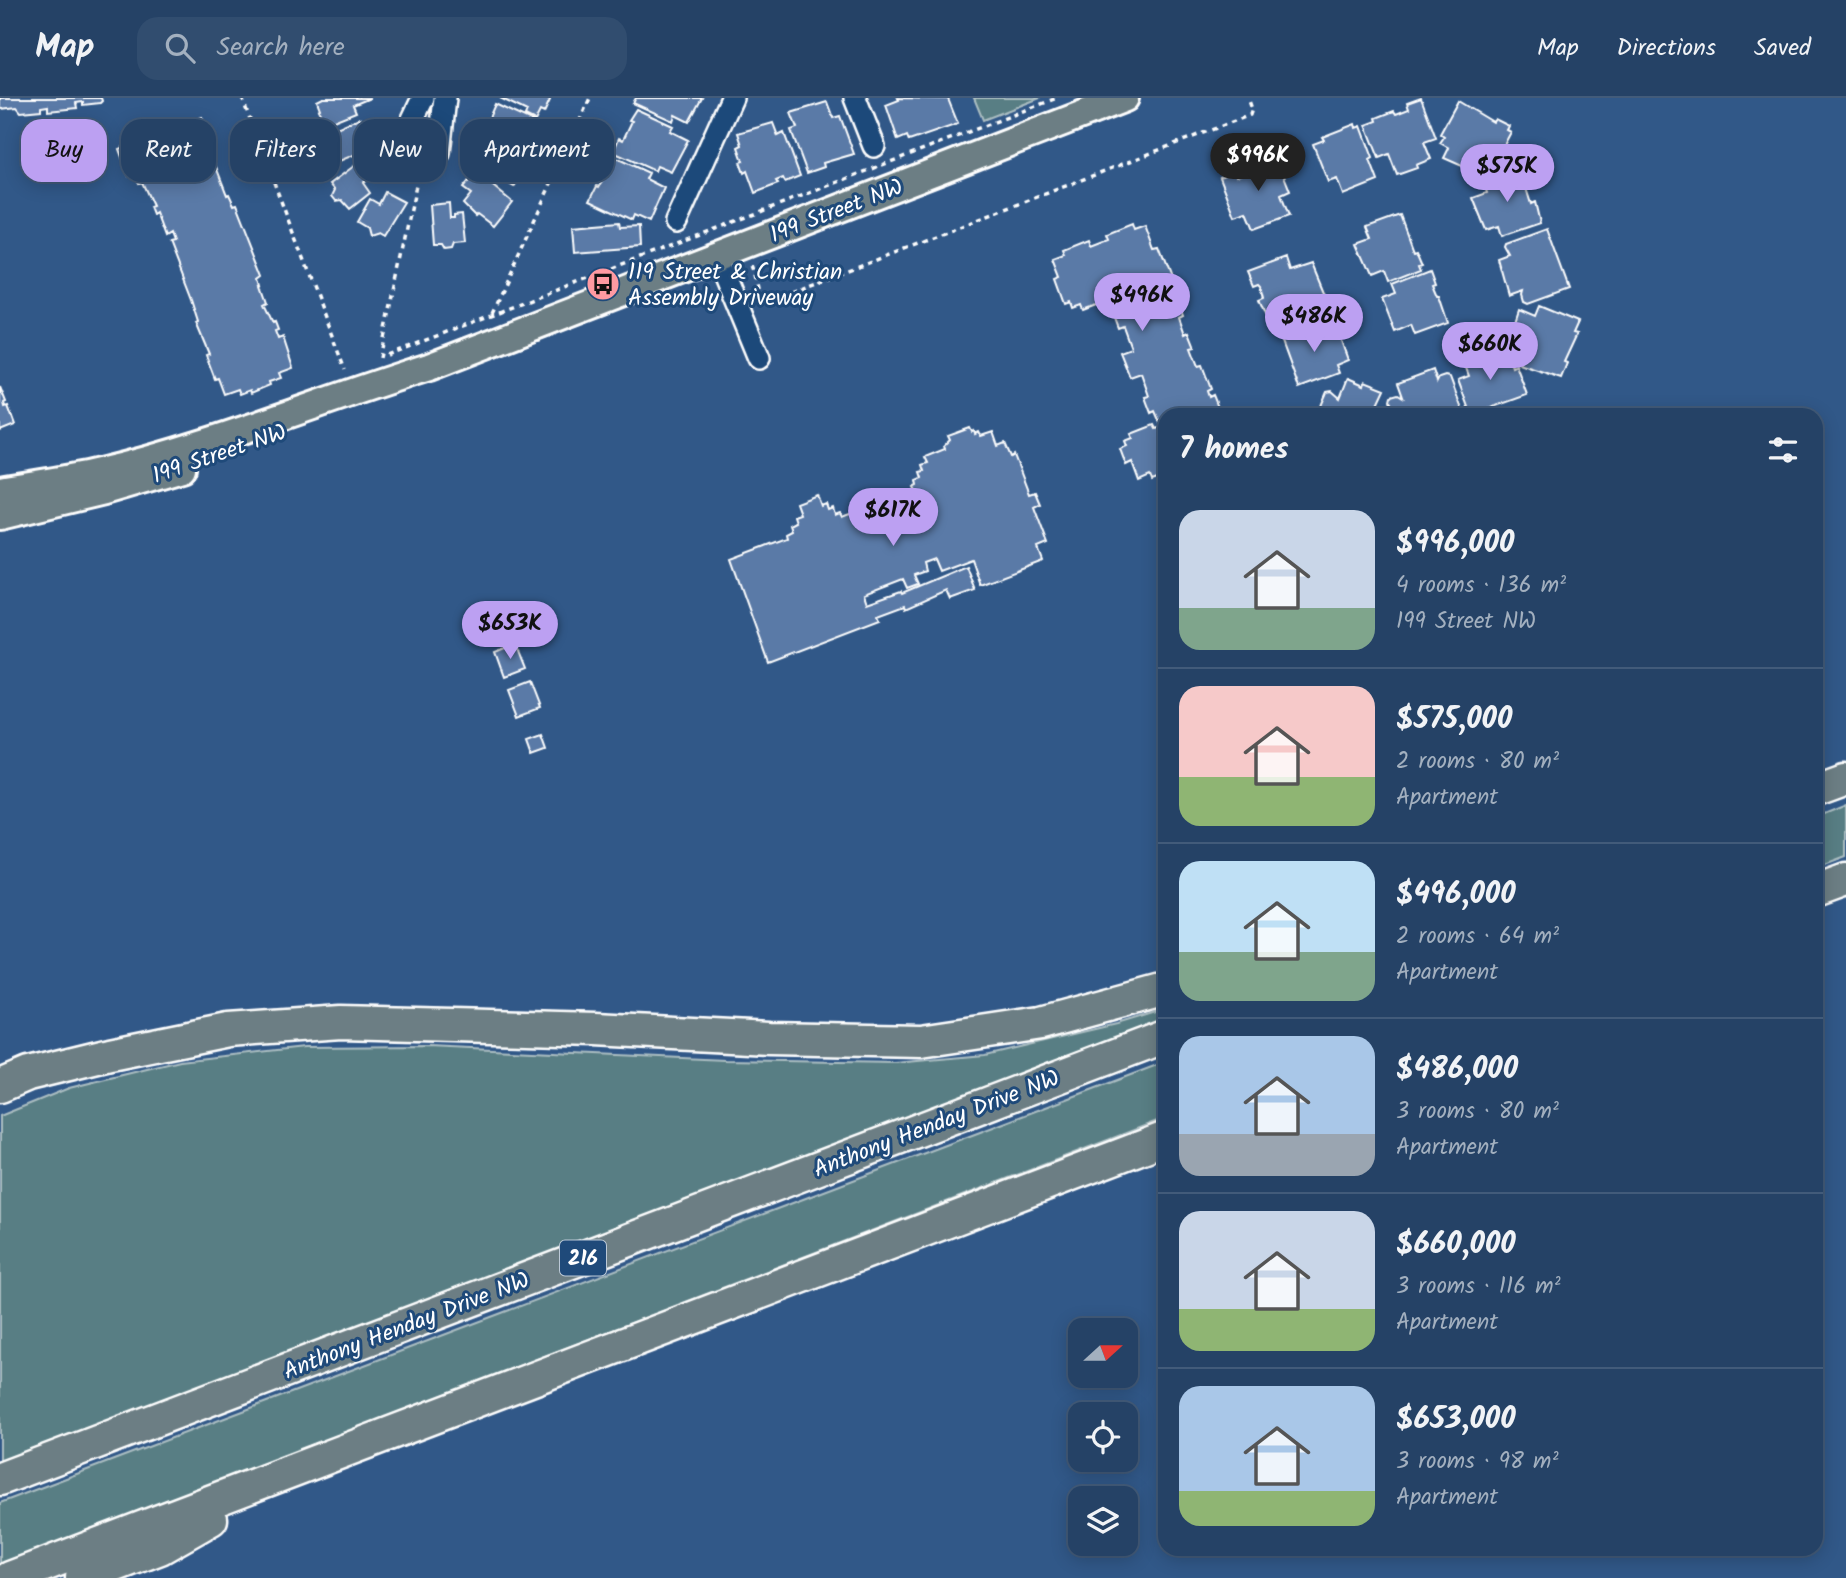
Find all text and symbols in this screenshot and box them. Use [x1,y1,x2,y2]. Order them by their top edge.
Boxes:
search box [137,17,627,80]
text: Map [35,22,95,75]
text: Search here [217,27,345,69]
icon: search [161,29,199,67]
text: Map [1537,29,1579,68]
text: Directions [1617,29,1716,68]
text: Saved [1754,29,1811,68]
chip: Buy [21,119,107,182]
chip: Rent [121,119,216,182]
chip: Filters [230,119,340,182]
chip: New [354,119,446,182]
chip: Apartment [460,119,614,182]
pin: $996K [1209,134,1307,193]
text: $996K [1226,138,1290,174]
pin: $575K [1458,144,1556,204]
text: $575K [1476,149,1538,185]
street label: 199 Street NW [765,170,909,254]
place label: 119 Street & Christian Assembly Driveway [628,255,842,317]
bus stop icon: 119 Street & Christian Assembly Driveway [584,265,622,303]
pin: $496K [1093,274,1191,333]
text: $496K [1110,278,1174,314]
pin: $486K [1265,294,1363,354]
text: $486K [1281,299,1347,335]
pin: $660K [1441,322,1539,382]
text: $660K [1458,327,1522,363]
street label: 199 Street NW [148,415,292,495]
text: 7 homes [1179,426,1289,474]
icon: filters [1764,431,1802,469]
pin: $617K [844,489,942,548]
text: $617K [864,493,922,529]
text: $996,000 [1396,520,1514,568]
icon: home [1235,538,1319,622]
text: 4 rooms · 136 m² [1396,568,1566,604]
pin: $653K [461,602,559,661]
text: 199 Street NW [1396,604,1536,640]
text: $653K [478,606,542,642]
text: $575,000 [1396,696,1512,744]
icon: home [1235,714,1319,798]
text: 2 rooms · 80 m² [1396,744,1559,780]
text: Apartment [1396,780,1498,816]
text: $496,000 [1396,871,1516,919]
icon: home [1235,889,1319,973]
text: 2 rooms · 64 m² [1396,919,1559,955]
text: Apartment [1396,955,1498,991]
text: $486,000 [1396,1046,1518,1094]
street label: Anthony Henday Drive NW [808,1061,1065,1188]
icon: home [1235,1064,1319,1148]
text: 3 rooms · 80 m² [1396,1094,1559,1130]
text: Apartment [1396,1130,1498,1166]
text: $660,000 [1396,1221,1516,1269]
icon: home [1235,1239,1319,1323]
road number: 216 [560,1240,606,1276]
street label: Anthony Henday Drive NW [278,1263,535,1390]
text: 3 rooms · 116 m² [1396,1269,1561,1305]
text: Apartment [1396,1305,1498,1341]
north arrow [1068,1318,1138,1388]
map controls [1068,1318,1138,1556]
text: $653,000 [1396,1396,1516,1444]
button: locate [1068,1402,1138,1472]
icon: home [1235,1414,1319,1498]
text: 3 rooms · 98 m² [1396,1444,1559,1480]
text: Apartment [1396,1480,1498,1516]
button: layers [1068,1486,1138,1556]

